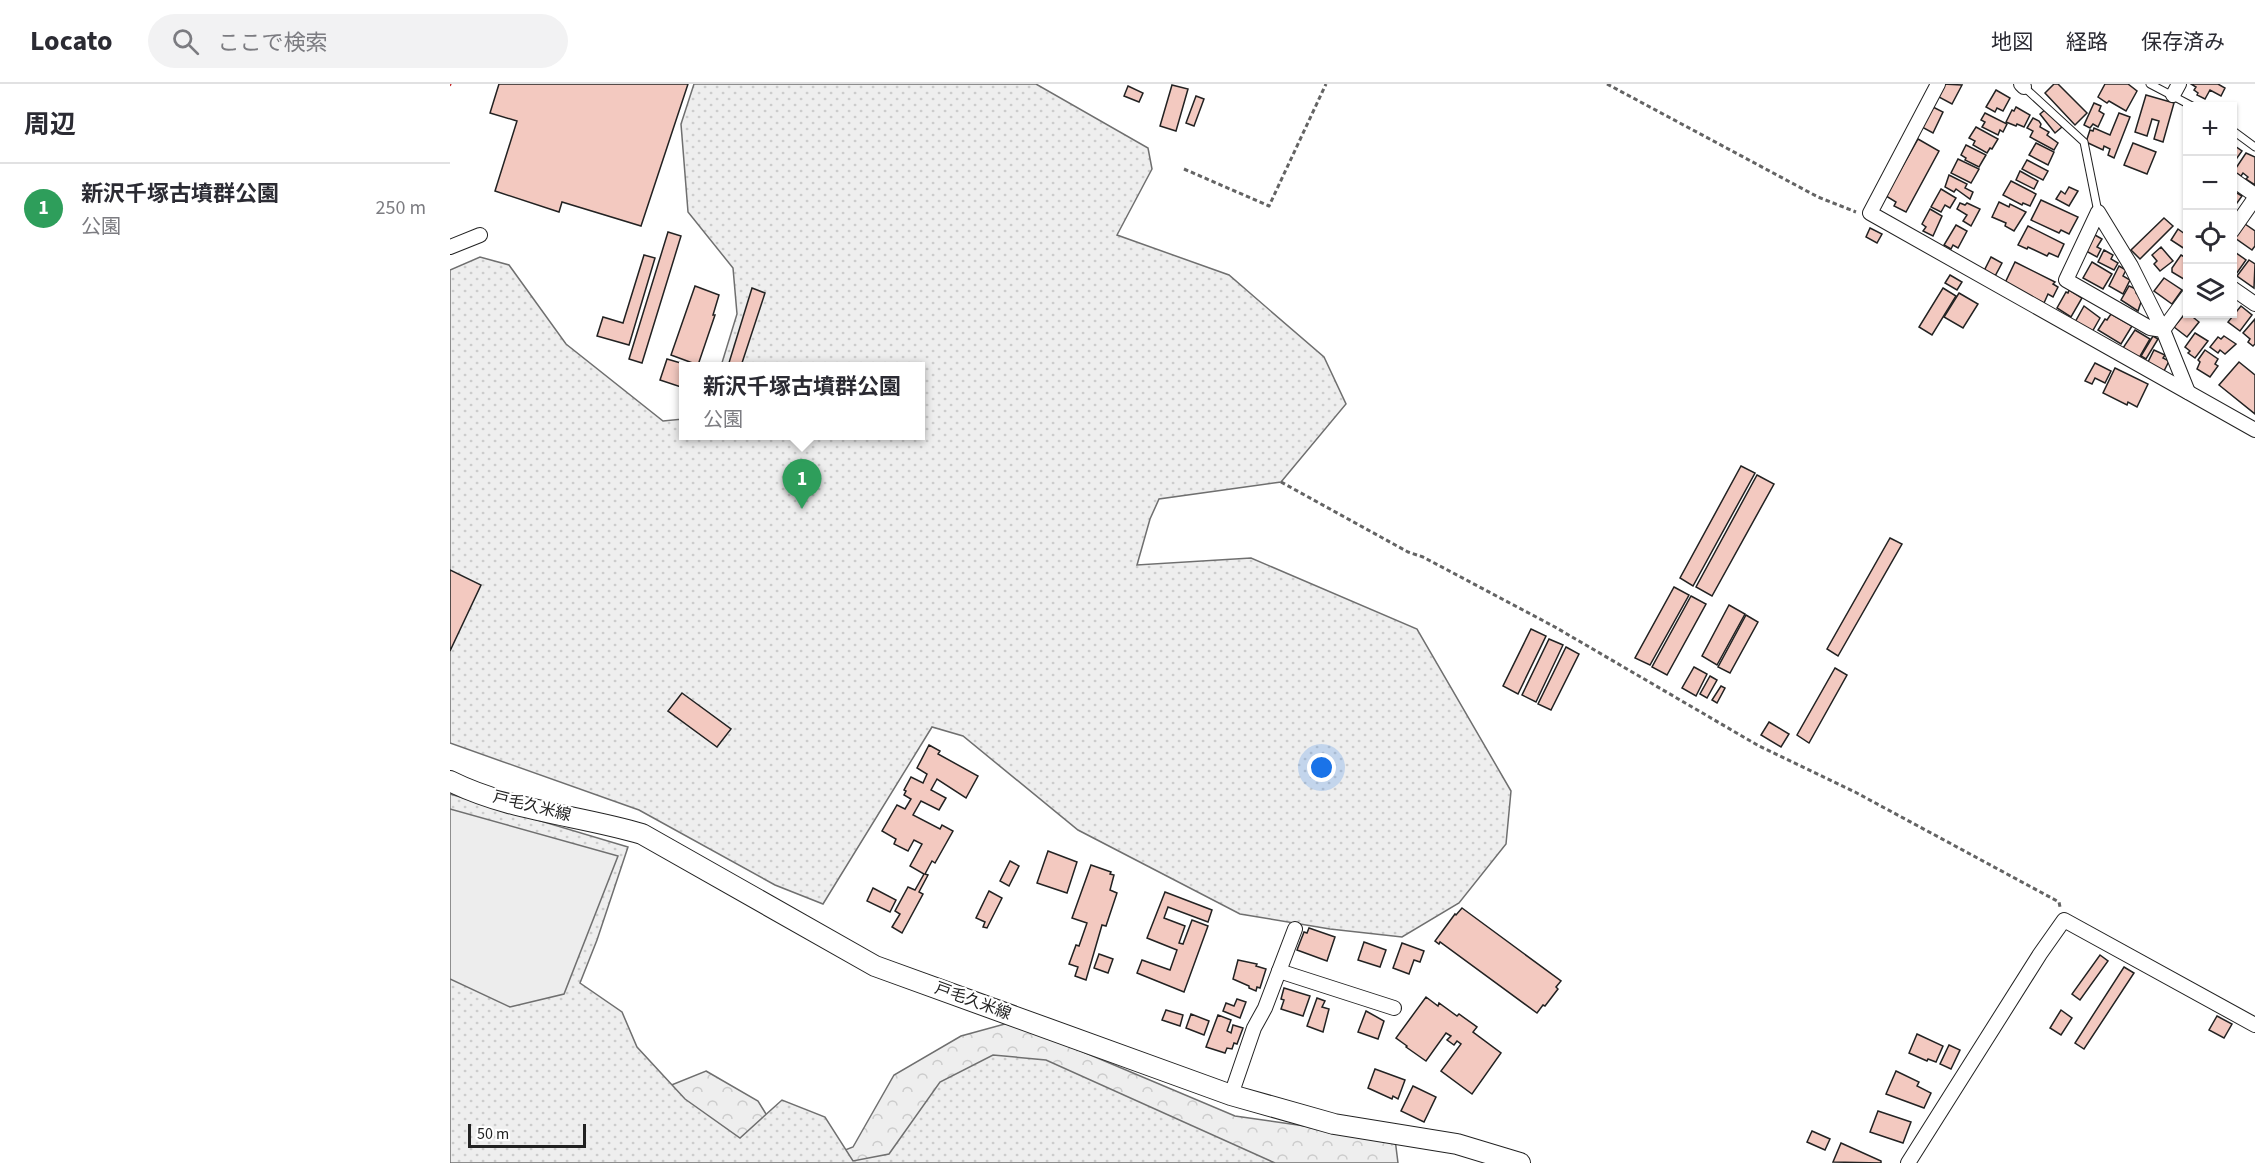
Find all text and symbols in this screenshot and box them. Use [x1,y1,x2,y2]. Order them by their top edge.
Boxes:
search box [148,14,568,68]
text: Locato [30,21,112,61]
icon: search [169,25,202,58]
text: ここで検索 [217,27,328,59]
text: 地図 [1991,27,2033,57]
text: 経路 [2066,27,2108,57]
text: 保存済み [2141,27,2225,57]
map controls [2183,102,2237,318]
button: + [2183,102,2237,156]
text: 周辺 [24,106,76,143]
button: − [2183,156,2237,210]
text: 新沢千塚古墳群公園 [81,178,279,210]
text: 1 [38,194,49,222]
text: 250 m [376,194,426,222]
button: locate [2183,210,2237,264]
text: 公園 [81,213,121,241]
button: layers [2183,264,2237,318]
popup [679,362,925,440]
text: 新沢千塚古墳群公園 [703,371,901,403]
text: 公園 [703,406,743,434]
pin: 1 [782,460,822,509]
your location [1307,753,1336,782]
street label: 戸毛久米線 [491,786,573,826]
street label: 戸毛久米線 [932,977,1014,1025]
scale bar [468,1121,586,1148]
text: 50 m [477,1123,509,1145]

